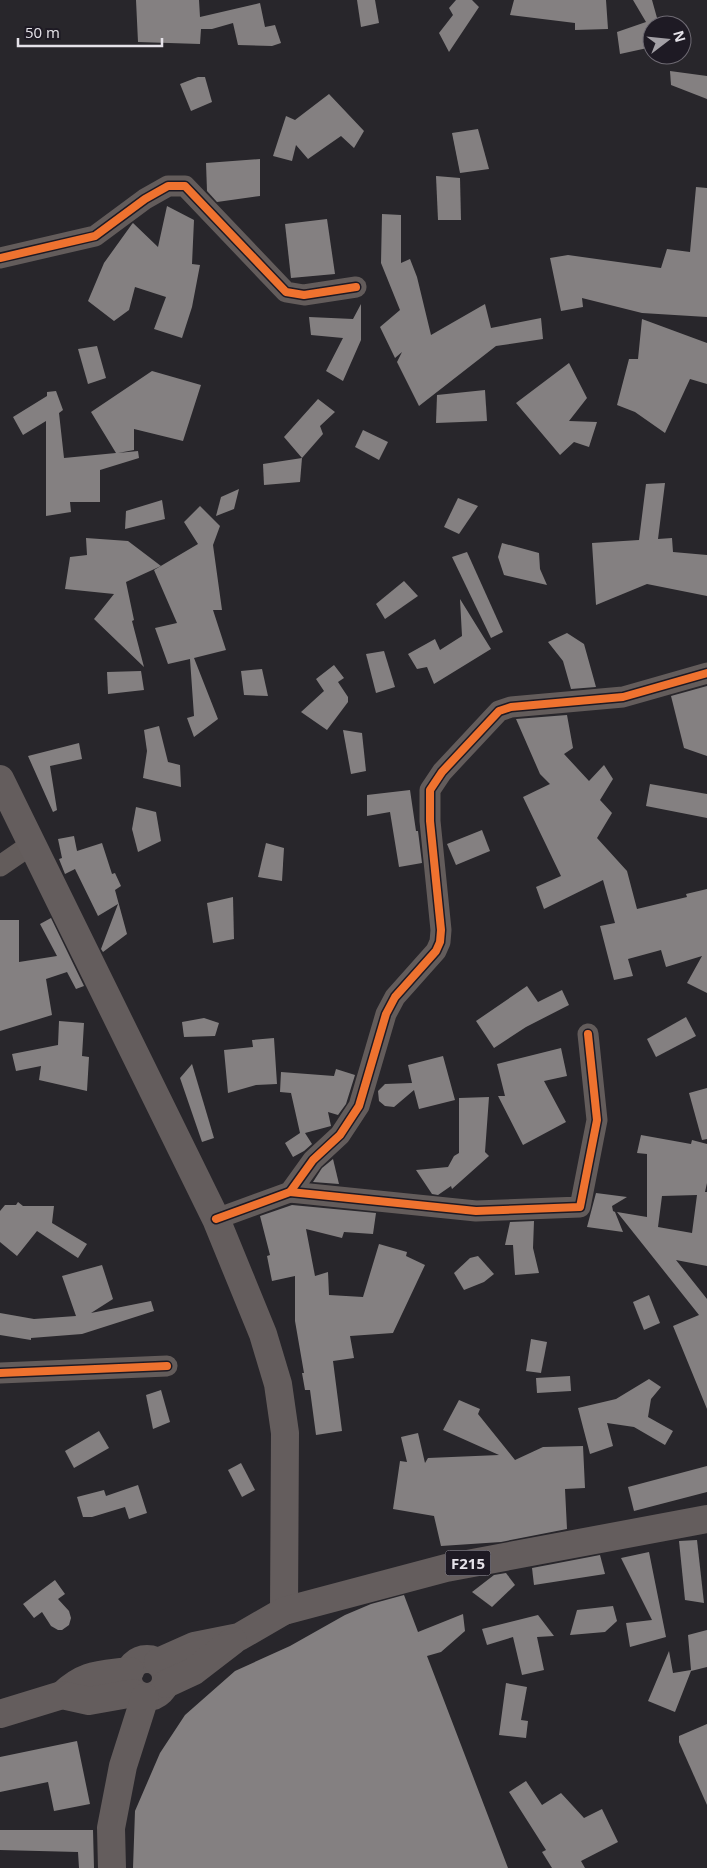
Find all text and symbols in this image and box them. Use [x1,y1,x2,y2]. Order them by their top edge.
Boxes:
scale bar [18,15,161,47]
north arrow [642,15,692,65]
text: 50 m [25,22,60,42]
text: N [669,28,691,44]
road number: F215 [446,1550,490,1576]

